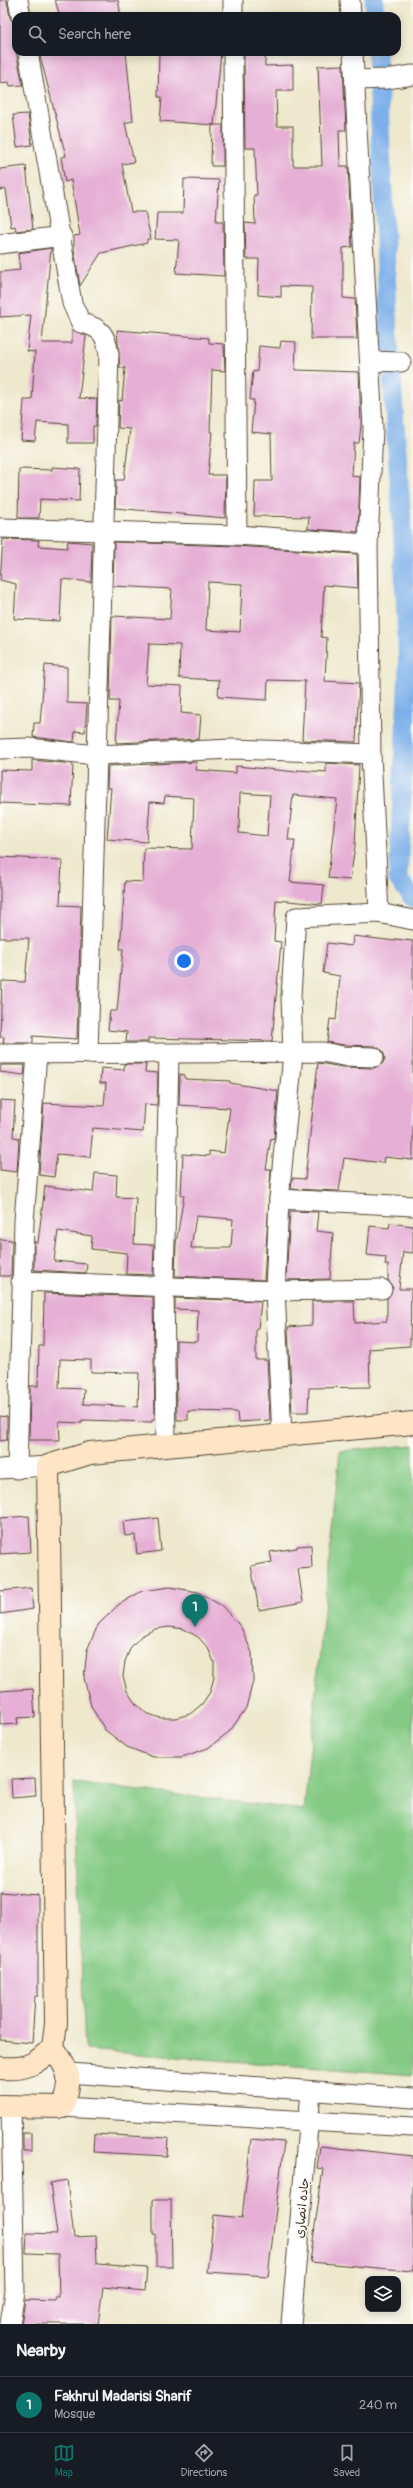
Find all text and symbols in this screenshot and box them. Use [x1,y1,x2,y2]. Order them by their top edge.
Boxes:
search box [12,12,401,56]
icon: search [26,23,48,45]
text: Search here [58,25,131,44]
your location [174,951,194,971]
pin: 1 [182,1594,208,1627]
street label: جاده انصاری [292,2177,313,2239]
map controls [365,2276,401,2312]
button: layers [365,2276,401,2312]
text: Nearby [16,2340,65,2361]
text: Fakhrul Madarisi Sharif [54,2387,192,2406]
text: 1 [26,2397,32,2413]
text: 240 m [359,2397,397,2413]
text: Mosque [54,2406,95,2422]
tab: Map [53,2442,75,2479]
tab: Directions [181,2442,227,2479]
tab: Saved [333,2442,360,2479]

